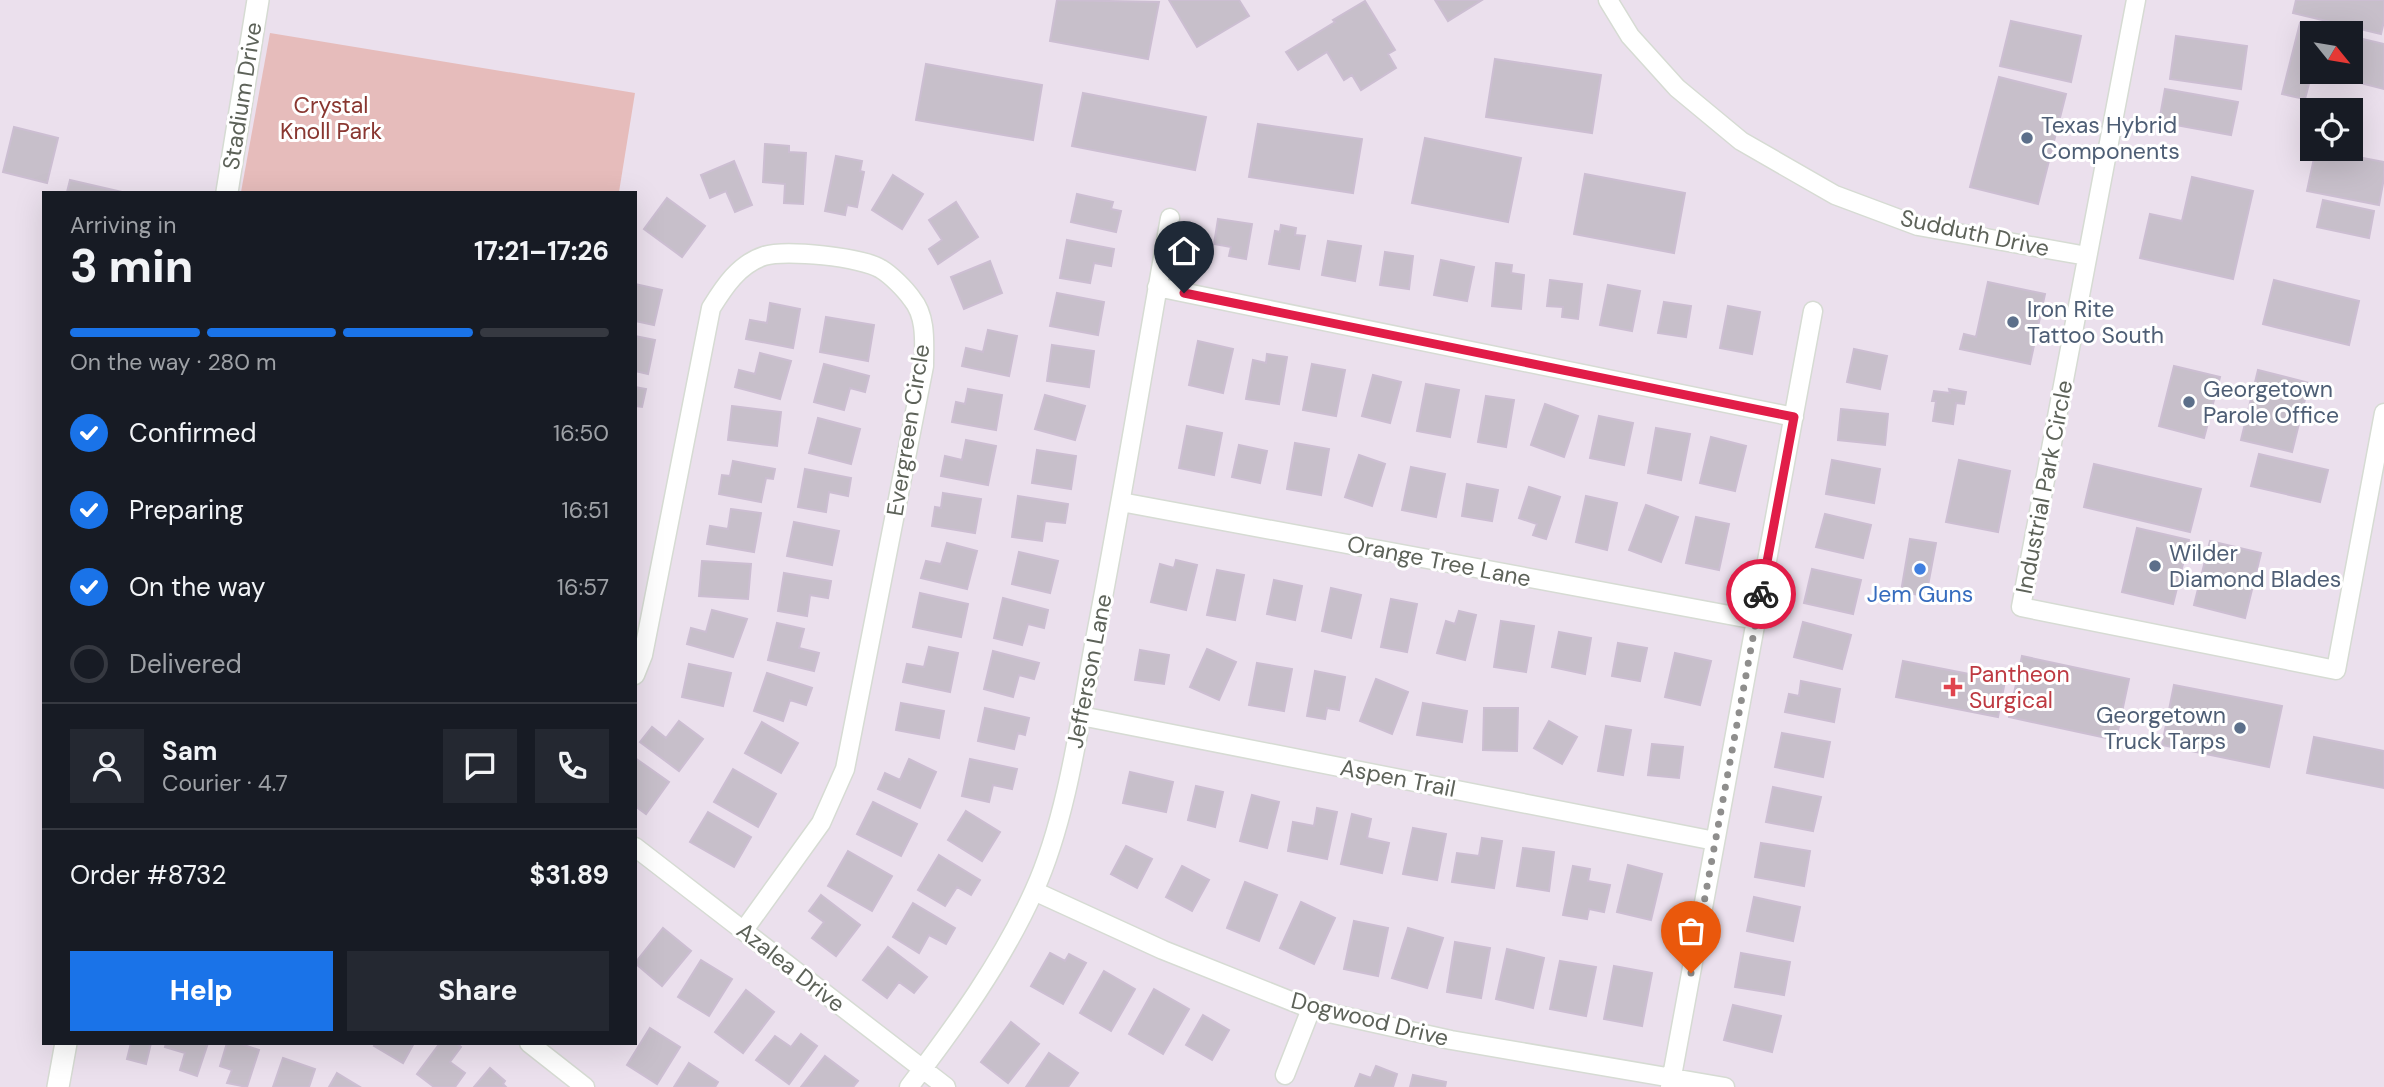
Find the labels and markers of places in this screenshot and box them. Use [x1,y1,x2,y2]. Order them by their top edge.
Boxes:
place label: Texas Hybrid Components [2041,110,2180,166]
marker: Texas Hybrid Components [2019,130,2035,146]
pin [1154,221,1214,293]
place label: Iron Rite Tattoo South [2027,294,2164,350]
marker: Iron Rite Tattoo South [2005,314,2021,330]
place label: Georgetown Parole Office [2203,374,2339,430]
marker: Georgetown Parole Office [2181,394,2197,410]
place label: Wilder Diamond Blades [2169,538,2341,594]
marker: Wilder Diamond Blades [2147,558,2163,574]
marker: Jem Guns [1912,561,1928,577]
place label: Jem Guns [1867,579,1973,609]
place label: Pantheon Surgical [1969,659,2070,715]
marker: Pantheon Surgical [1943,677,1963,697]
place label: Georgetown Truck Tarps [2096,700,2226,756]
marker: Georgetown Truck Tarps [2232,720,2248,736]
pin [1661,901,1721,973]

